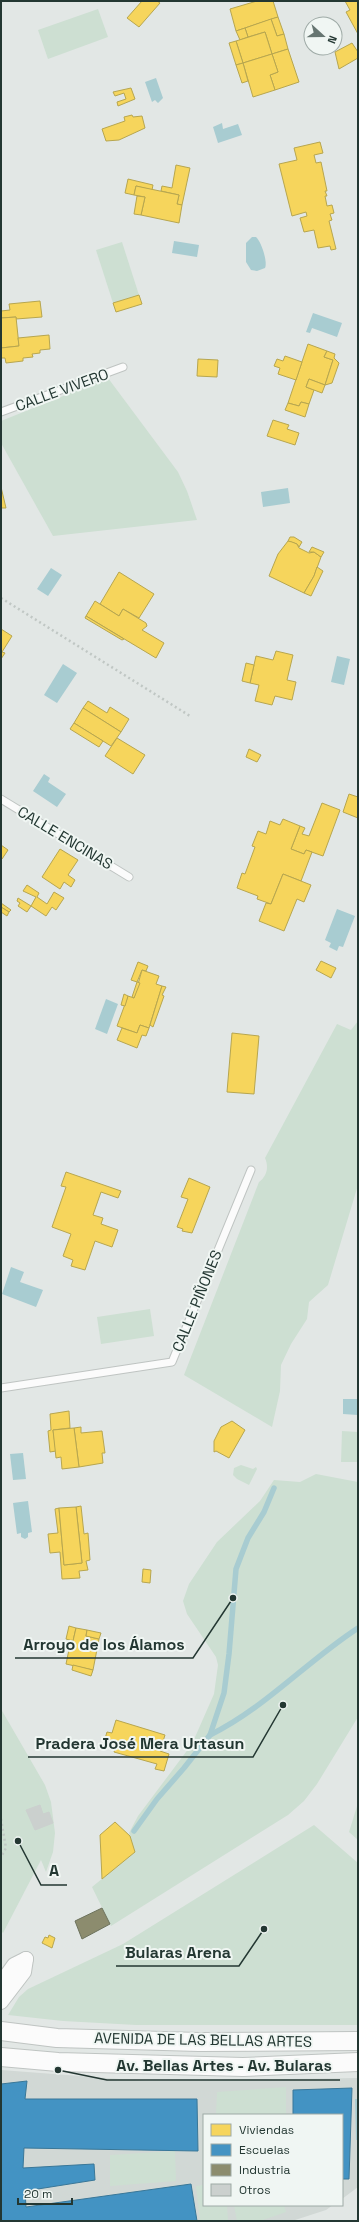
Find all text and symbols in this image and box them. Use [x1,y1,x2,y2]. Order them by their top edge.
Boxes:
north arrow [303,16,343,56]
text: N [324,34,340,46]
street label: CALLE VIVERO [13,364,111,415]
street label: CALLE ENCINAS [14,802,116,874]
street label: CALLE PIÑONES [168,1247,226,1354]
callout: Arroyo de los Álamos [15,1630,193,1658]
text: Arroyo de los Álamos [23,1634,185,1655]
callout: Pradera José Mera Urtasun [28,1729,253,1757]
text: Pradera José Mera Urtasun [36,1733,244,1754]
callout: A [41,1857,67,1885]
text: A [49,1860,59,1881]
callout: Bularas Arena [116,1938,239,1966]
text: Bularas Arena [125,1942,231,1963]
street label: AVENIDA DE LAS BELLAS ARTES [94,2028,312,2051]
callout: Av. Bellas Artes - Av. Bularas [107,2052,340,2080]
text: Av. Bellas Artes - Av. Bularas [116,2055,332,2076]
legend [203,2114,343,2206]
text: Viviendas [239,2122,294,2138]
text: Escuelas [239,2142,290,2158]
text: Industria [239,2162,291,2178]
scale bar [18,2180,72,2206]
text: Otros [239,2182,271,2198]
text: 20 m [24,2186,52,2202]

